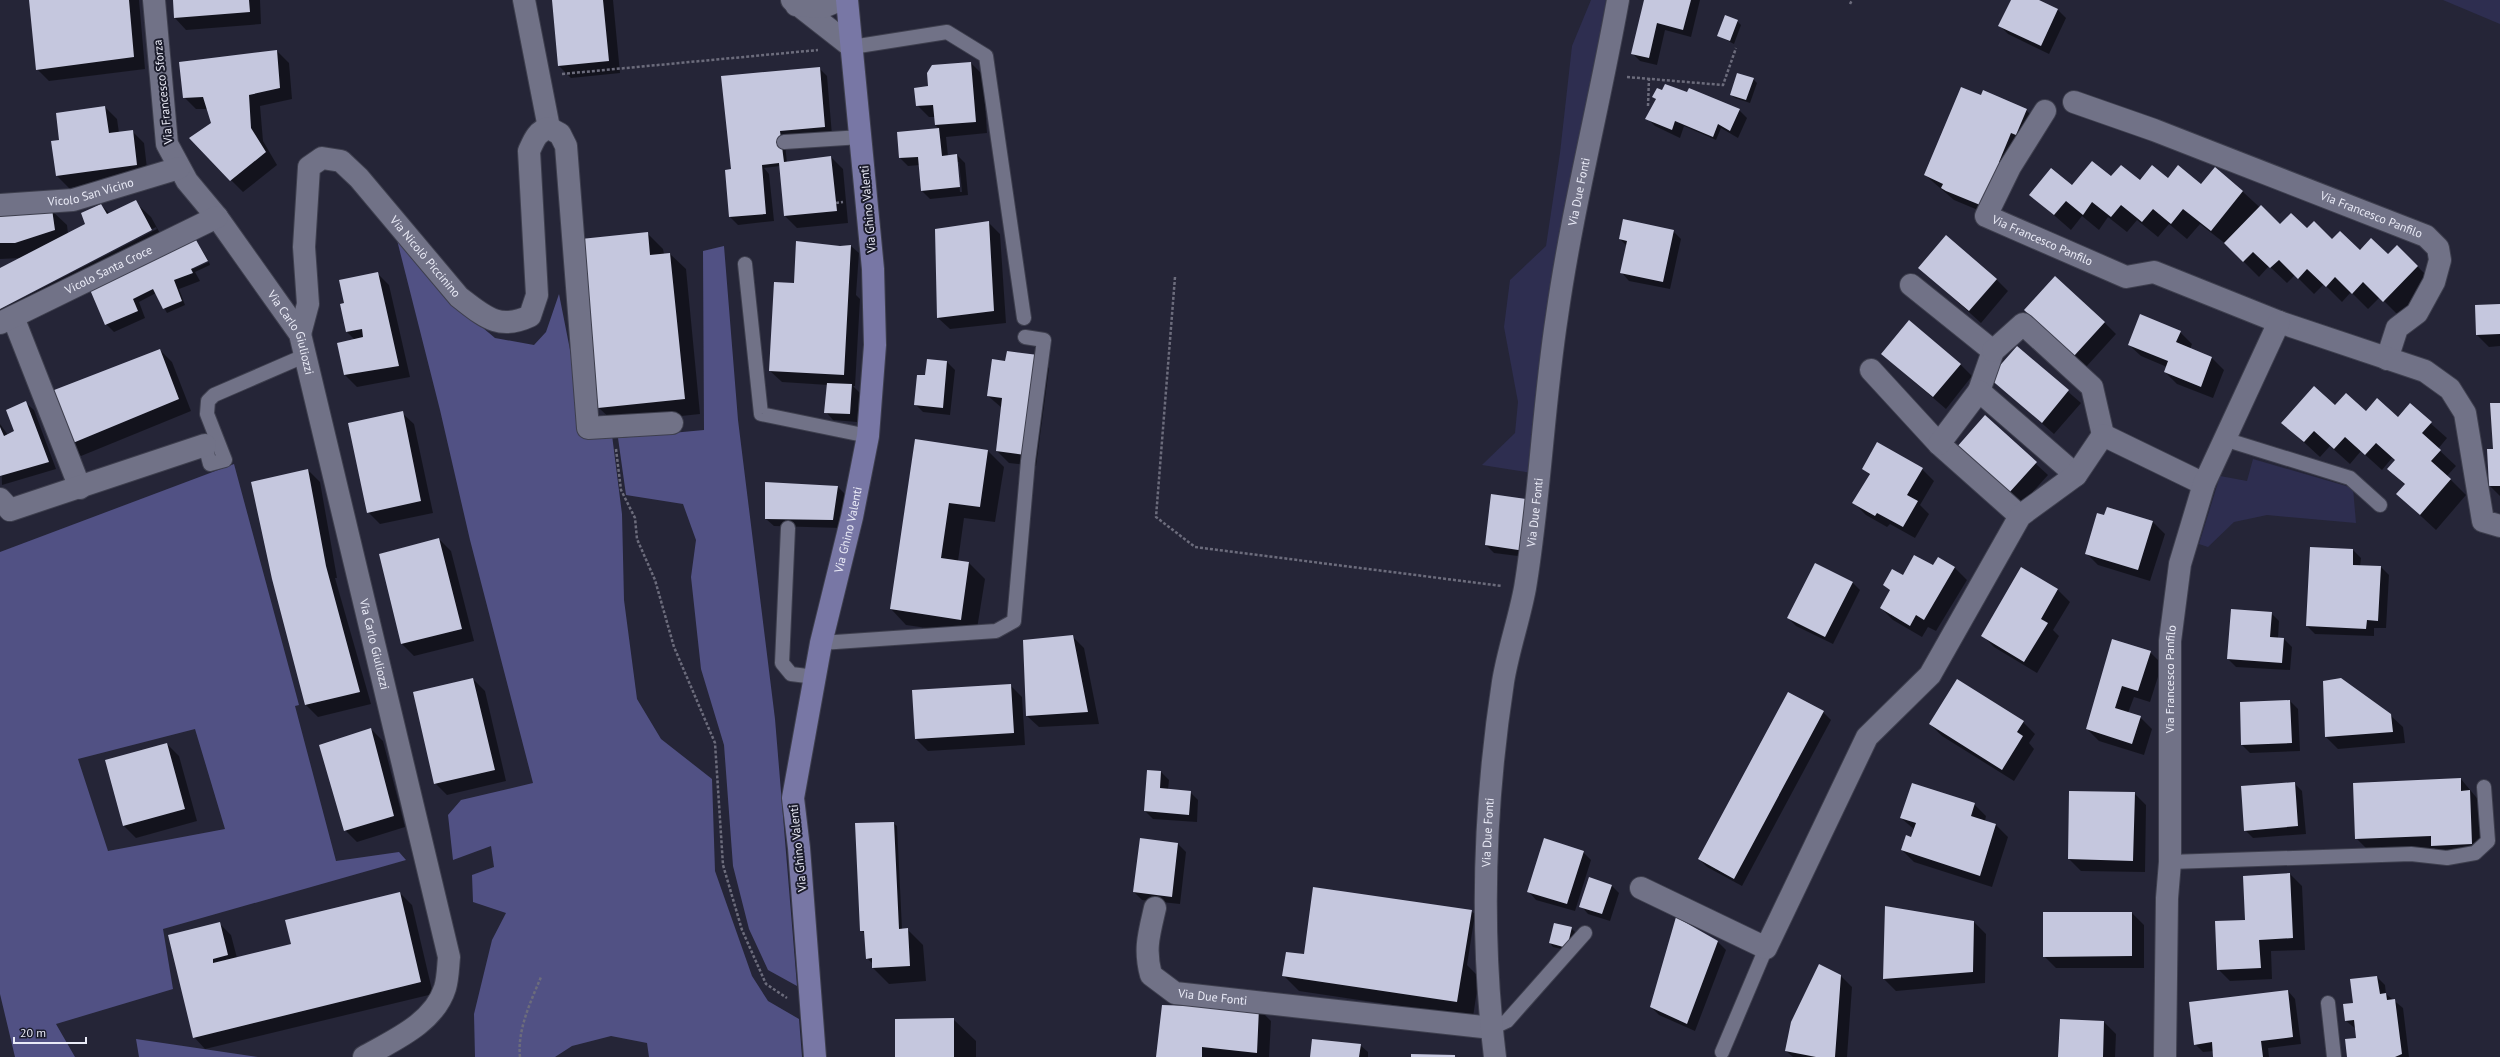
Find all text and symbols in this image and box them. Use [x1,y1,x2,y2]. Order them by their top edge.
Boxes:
street label: Via Francesco Sforza [150,39,176,146]
street label: Via Due Fonti [1564,156,1593,228]
street label: Via Ghino Valenti [856,165,879,254]
street label: Vicolo San Vicino [46,174,135,209]
street label: Via Francesco Panfilo [2317,187,2425,241]
street label: Via Francesco Panfilo [1989,211,2095,269]
street label: Via Nicolò Piccinino [386,212,464,300]
street label: Vicolo Santa Croce [61,242,155,298]
street label: Via Carlo Giuliozzi [264,287,317,376]
street label: Via Due Fonti [1523,477,1546,549]
street label: Via Ghino Valenti [830,485,865,575]
street label: Via Carlo Giuliozzi [356,596,393,691]
street label: Via Francesco Panfilo [2162,624,2179,734]
street label: Via Due Fonti [1478,797,1497,868]
street label: Via Ghino Valenti [785,804,810,893]
street label: Via Due Fonti [1176,985,1248,1008]
scale bar [14,1019,86,1045]
text: 20 m [20,1025,46,1040]

